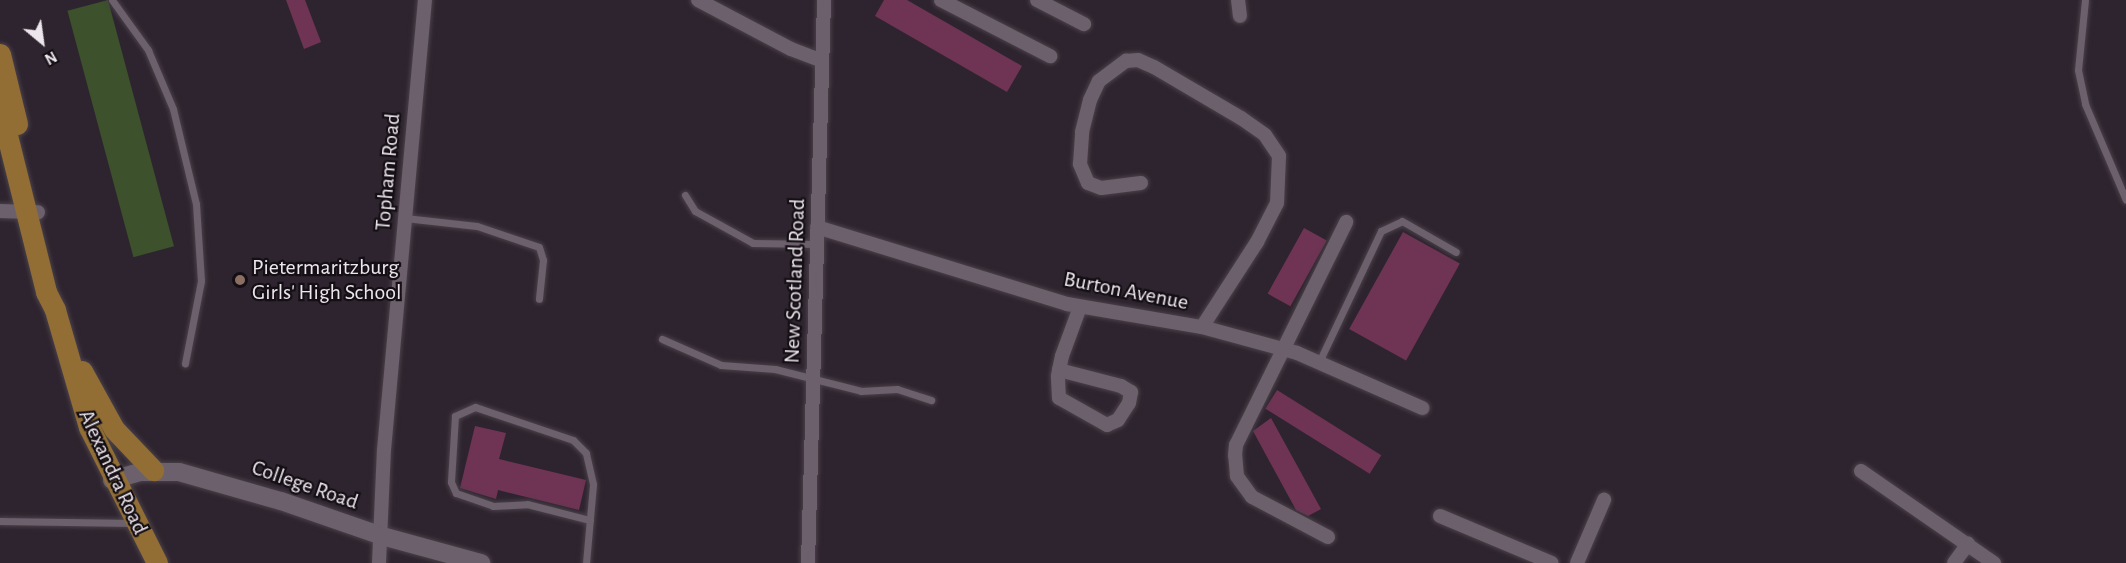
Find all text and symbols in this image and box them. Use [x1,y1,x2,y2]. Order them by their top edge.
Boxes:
north arrow [12,12,72,72]
text: N [42,48,59,67]
street label: Topham Road [370,112,406,232]
street label: New Scotland Road [779,198,811,364]
place label: Pietermaritzburg Girls' High School [252,254,402,306]
street label: Burton Avenue [1061,266,1191,316]
marker: Pietermaritzburg Girls' High School [233,273,247,287]
street label: Alexandra Road [73,405,153,539]
street label: College Road [248,454,362,516]

